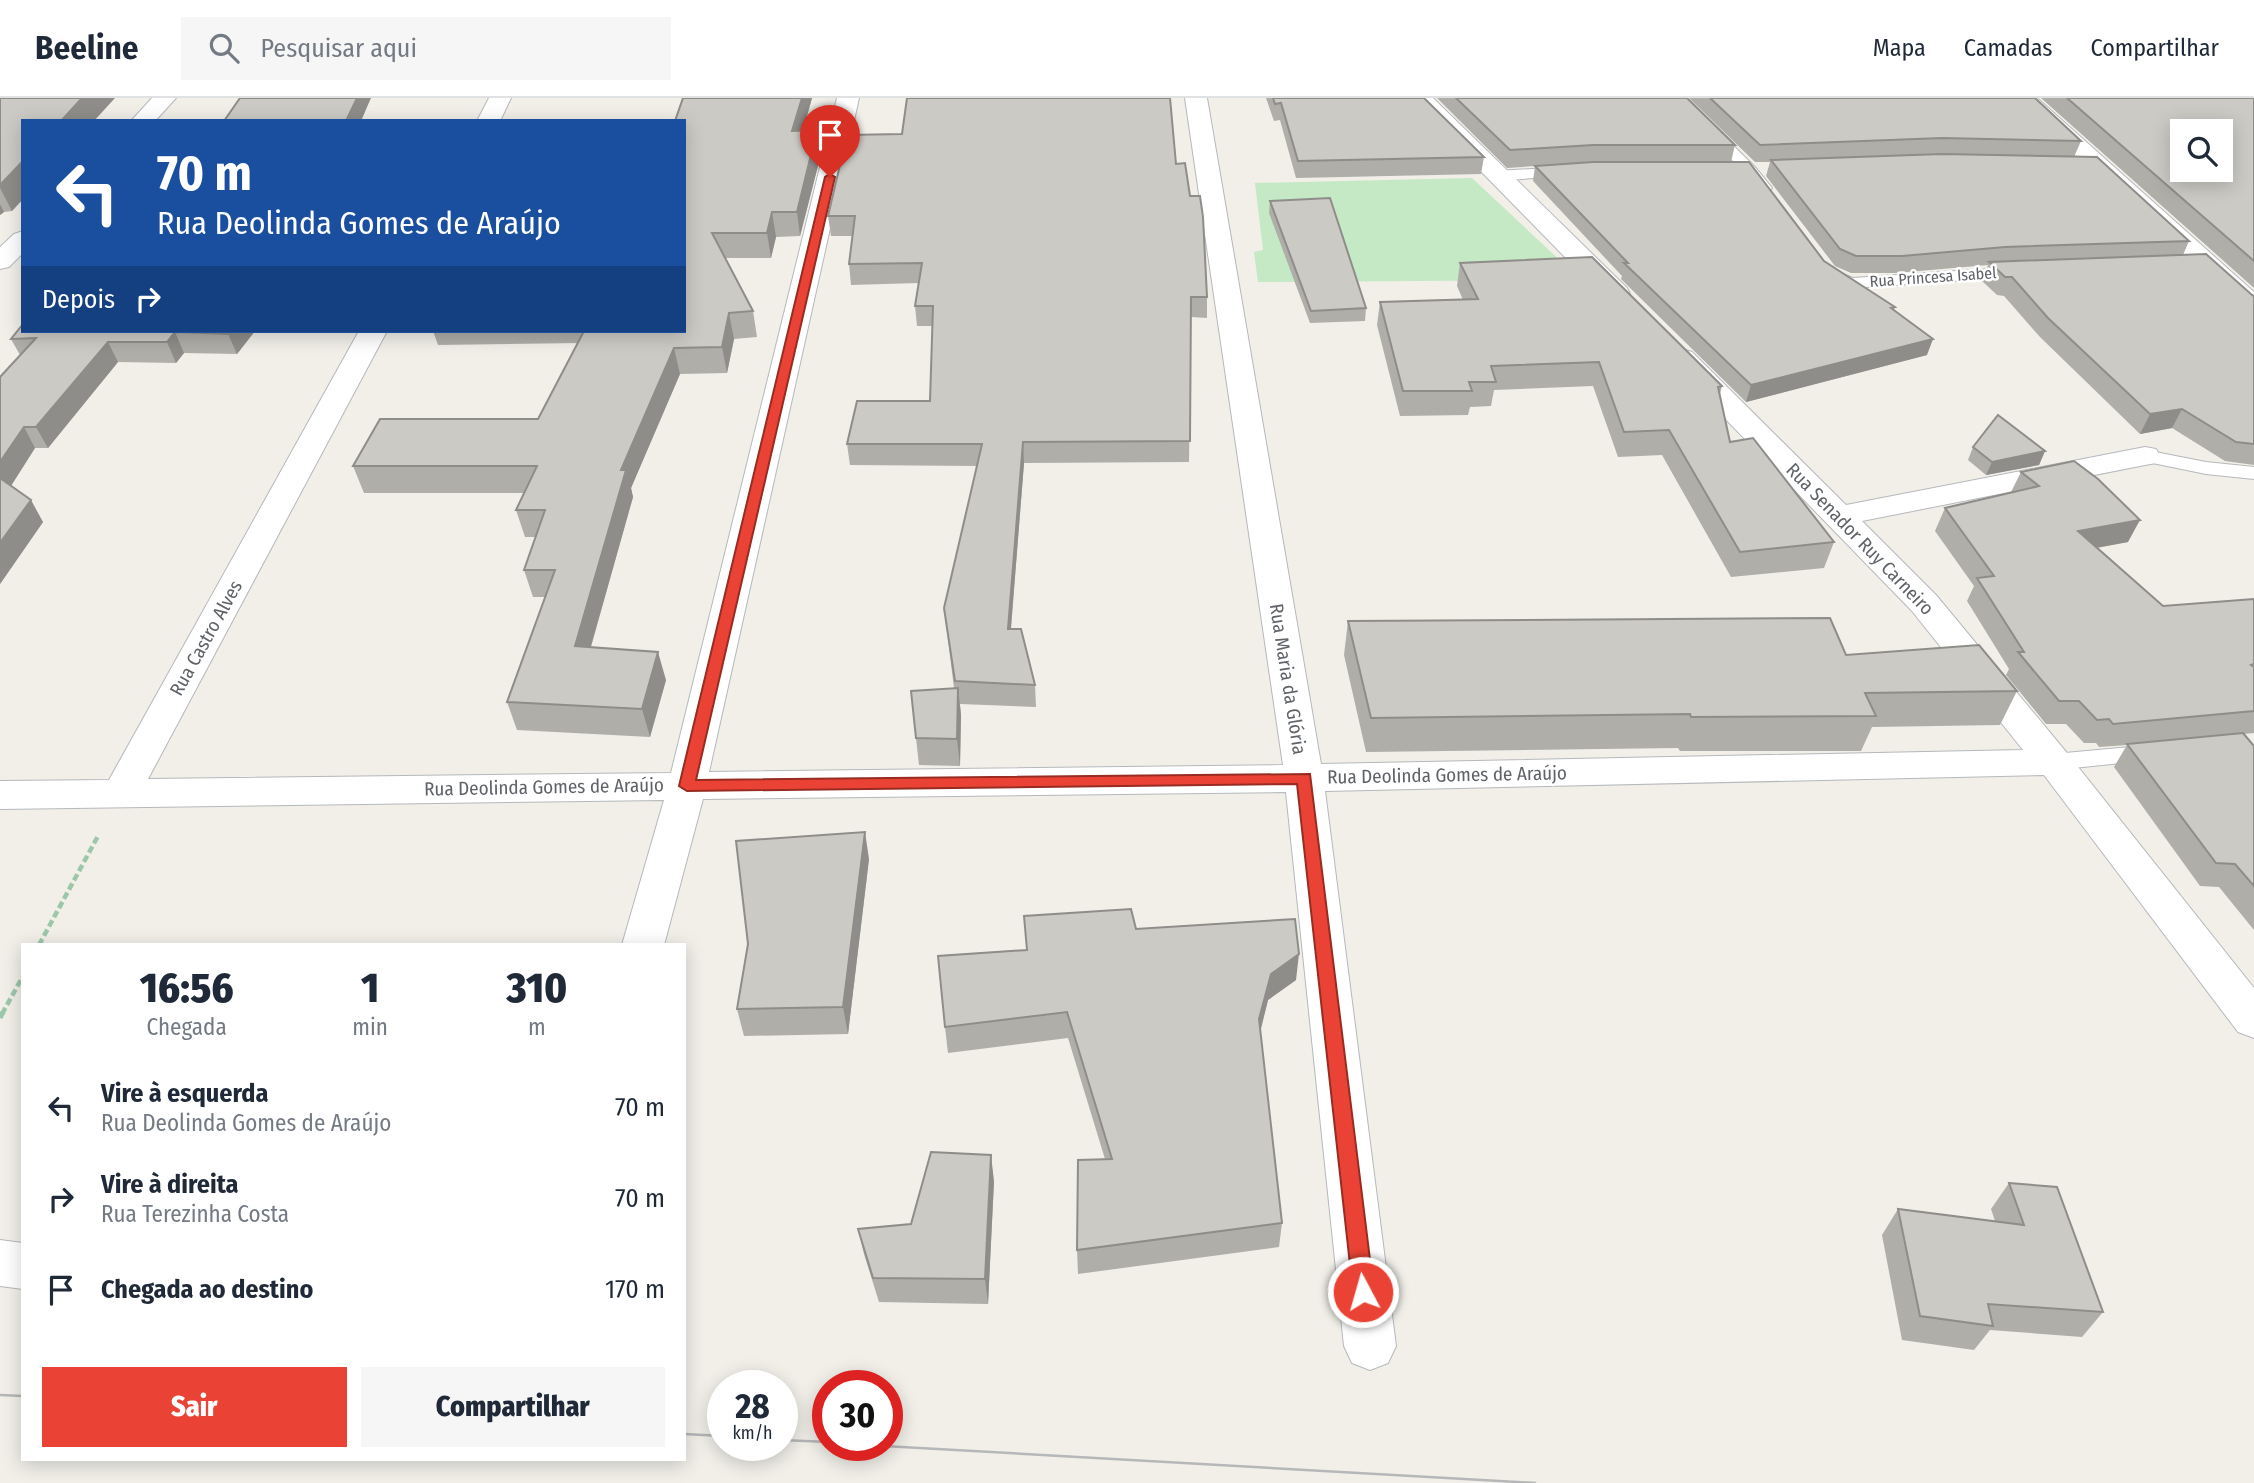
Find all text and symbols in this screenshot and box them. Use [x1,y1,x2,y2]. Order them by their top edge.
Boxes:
search box [181,17,671,80]
text: Beeline [35,28,139,68]
icon: search [205,29,243,67]
text: Pesquisar aqui [261,33,417,64]
text: Mapa [1873,34,1926,62]
text: Camadas [1964,34,2053,62]
text: Compartilhar [2091,34,2219,62]
pin [800,105,860,177]
icon: arrive [811,116,849,154]
map controls [2170,119,2233,182]
button: search [2170,119,2233,182]
text: 70 m [157,144,252,203]
icon: left [42,147,133,238]
text: Rua Deolinda Gomes de Araújo [157,204,561,242]
street label: Rua Princesa Isabel [1869,263,1997,291]
icon: right [129,280,167,318]
text: Depois [42,284,115,315]
street label: Rua Senador Ruy Carneiro [1781,458,1939,620]
street label: Rua Castro Alves [165,576,247,700]
street label: Rua Maria da Glória [1265,602,1311,756]
street label: Rua Deolinda Gomes de Araújo [1327,761,1567,789]
street label: Rua Deolinda Gomes de Araújo [424,773,664,801]
text: 16:56 [140,963,234,1013]
text: 1 [361,963,379,1013]
text: 310 [506,963,567,1013]
text: Chegada [147,1013,227,1041]
text: min [352,1013,388,1041]
text: m [528,1013,546,1041]
text: Vire à esquerda [101,1078,268,1109]
icon: left [42,1089,80,1127]
text: 70 m [615,1092,665,1123]
text: Rua Deolinda Gomes de Araújo [101,1109,391,1137]
text: Vire à direita [101,1169,239,1200]
icon: right [42,1180,80,1218]
text: 70 m [615,1183,665,1214]
text: Rua Terezinha Costa [101,1200,289,1228]
position arrow [1326,1255,1400,1329]
icon: arrive [42,1271,80,1309]
text: Chegada ao destino [101,1274,313,1305]
text: 170 m [605,1274,665,1305]
button: Sair [42,1367,347,1447]
button: Compartilhar [361,1367,665,1447]
speed limit sign: 30 [812,1370,903,1461]
text: 28 [735,1385,770,1427]
text: km/h [732,1422,773,1444]

